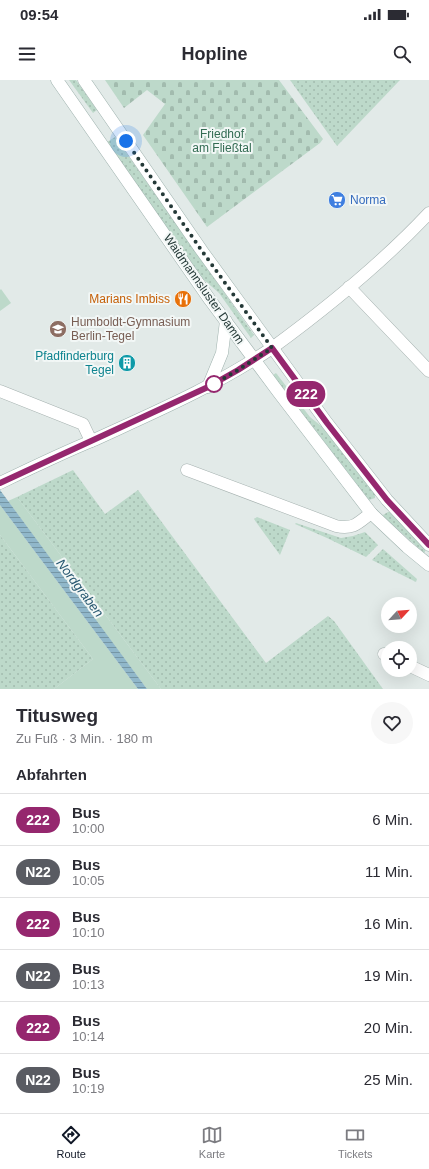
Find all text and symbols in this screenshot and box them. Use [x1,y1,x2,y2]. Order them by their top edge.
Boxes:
text: 09:54 [20,6,58,23]
icon: menu [16,43,38,65]
icon: search [391,43,413,65]
text: Hopline [182,44,248,64]
park label: Friedhof am Fließtal [192,127,252,155]
your location [116,131,136,151]
supermarket icon: Norma [327,190,347,210]
place label: Norma [350,193,386,207]
street label: Waidmannsluster Damm [161,231,247,347]
restaurant icon: Marians Imbiss [173,289,193,309]
place label: Marians Imbiss [89,292,170,306]
place label: Humboldt-Gymnasium Berlin-Tegel [71,315,190,343]
school or university icon: Humboldt-Gymnasium Berlin-Tegel [48,319,68,339]
place label: Pfadfinderburg Tegel [35,349,114,377]
building icon: Pfadfinderburg Tegel [117,353,137,373]
unlabelled marker [205,375,223,393]
line badge: 222 [283,381,329,407]
text: 222 [294,386,318,402]
water label: Nordgraben [53,556,107,620]
north arrow [381,597,417,633]
map controls [381,597,417,677]
button: locate [381,641,417,677]
button: heart [371,702,413,744]
text: Titusweg [16,705,98,726]
text: Zu Fuß · 3 Min. · 180 m [16,731,153,746]
text: Abfahrten [16,766,87,783]
text: Bus [72,804,100,821]
text: 6 Min. [372,811,413,828]
text: 222 [26,812,50,828]
text: 10:00 [72,821,105,836]
text: Bus [72,856,100,873]
text: 11 Min. [365,863,413,880]
text: N22 [25,864,51,880]
text: 10:05 [72,873,105,888]
text: Bus [72,908,100,925]
text: 16 Min. [364,915,413,932]
text: 222 [26,916,50,932]
text: 10:10 [72,925,105,940]
text: Bus [72,960,100,977]
text: 19 Min. [364,967,413,984]
text: N22 [25,968,51,984]
text: 10:13 [72,977,105,992]
text: Bus [72,1012,100,1029]
text: 20 Min. [364,1019,413,1036]
text: 222 [26,1020,50,1036]
text: 10:14 [72,1029,105,1044]
text: Bus [72,1064,100,1081]
text: 25 Min. [364,1071,413,1088]
text: N22 [25,1072,51,1088]
text: 10:19 [72,1081,105,1096]
tab: Route [56,1124,86,1160]
tab: Karte [199,1124,225,1160]
tab: Tickets [338,1124,373,1160]

